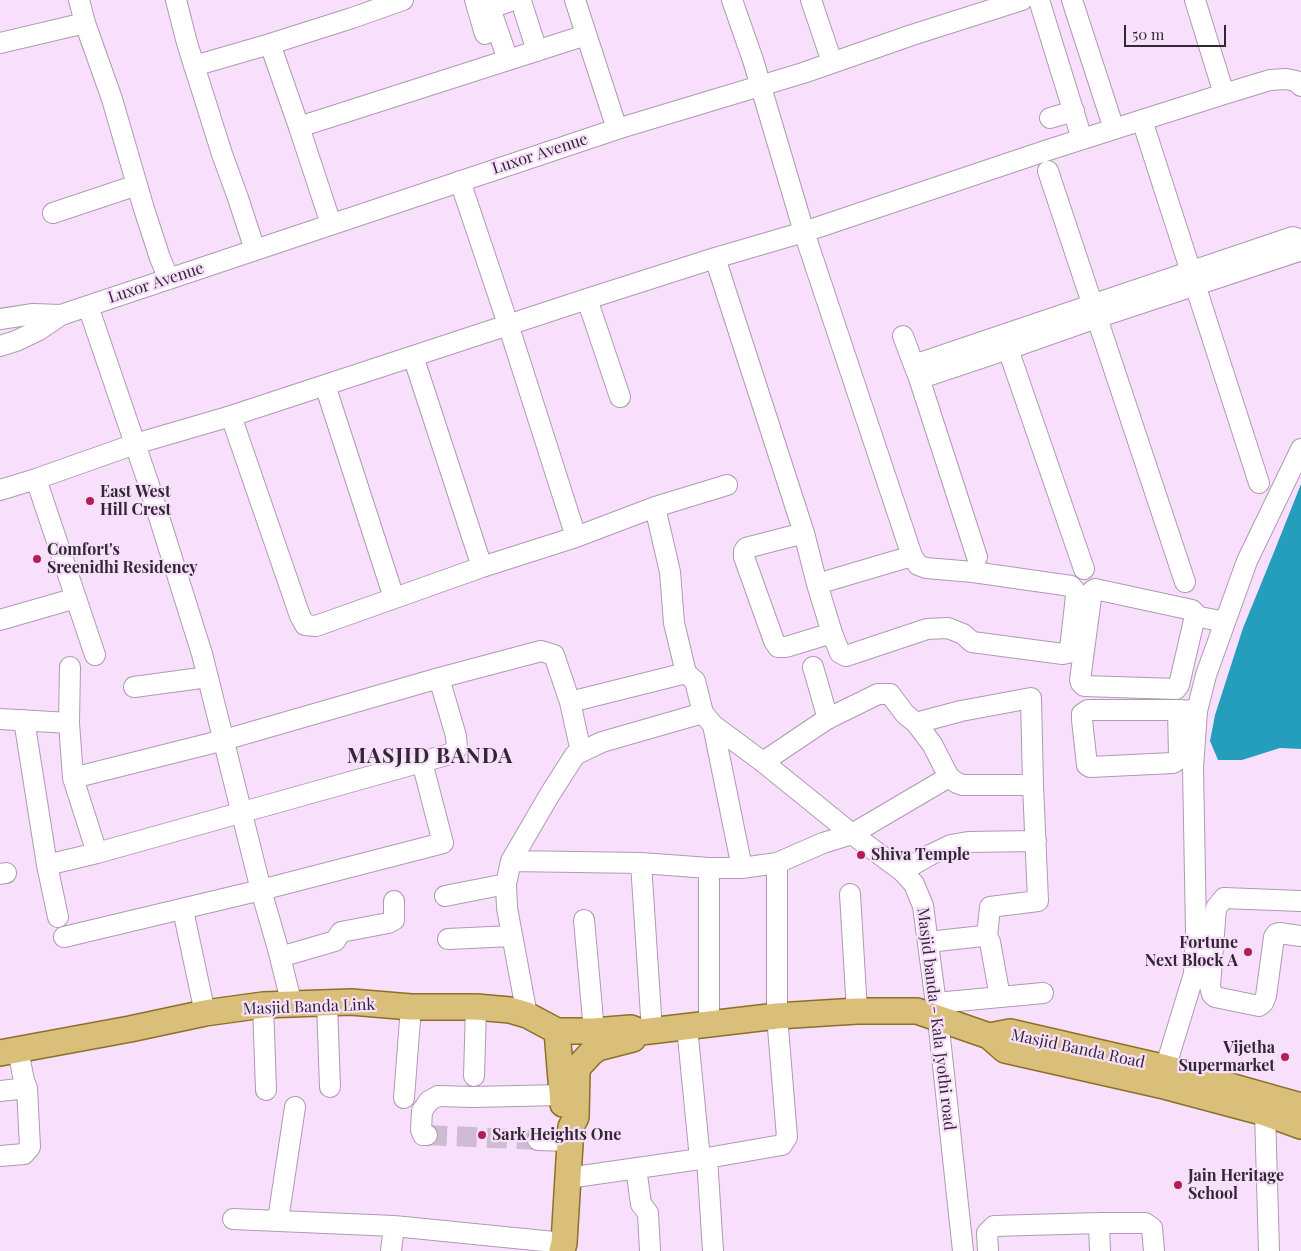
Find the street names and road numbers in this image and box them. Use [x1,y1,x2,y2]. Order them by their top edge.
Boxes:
street label: Luxor Avenue [490,130,590,178]
street label: Luxor Avenue [106,259,206,307]
street label: Masjid banda - Kala Jyothi road [913,907,959,1131]
street label: Masjid Banda Link [243,995,375,1019]
street label: Masjid Banda Road [1009,1025,1147,1073]

